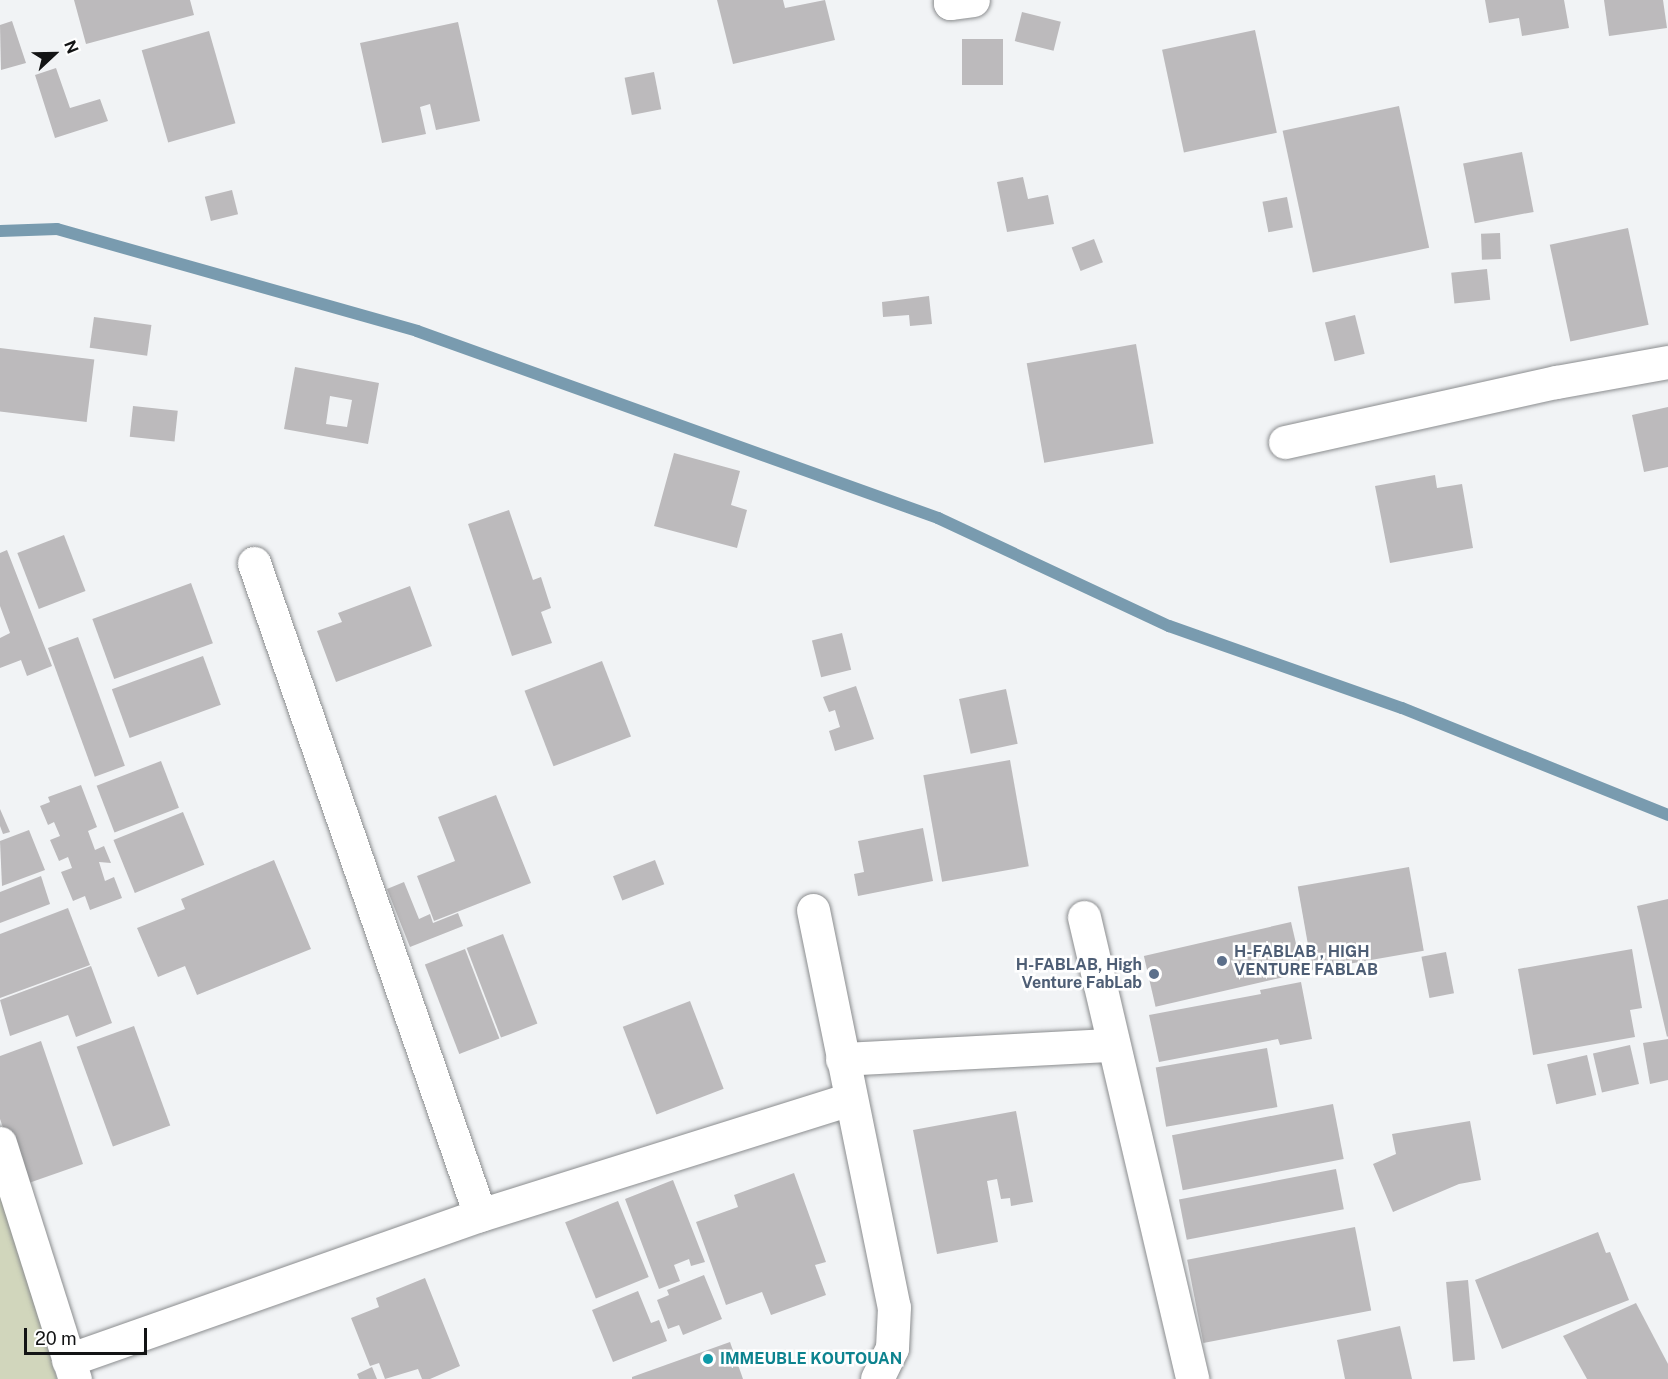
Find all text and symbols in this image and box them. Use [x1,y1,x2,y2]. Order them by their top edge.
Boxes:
north arrow [24,24,84,84]
text: N [60,38,82,56]
place label: H-FABLAB , HIGH VENTURE FABLAB [1234,942,1378,980]
marker: H-FABLAB , HIGH VENTURE FABLAB [1215,954,1229,968]
place label: H-FABLAB, High Venture FabLab [1016,955,1142,993]
marker: H-FABLAB, High Venture FabLab [1147,967,1161,981]
scale bar [27,1316,150,1354]
text: 20 m [35,1328,77,1349]
place label: IMMEUBLE KOUTOUAN [720,1349,902,1369]
marker: IMMEUBLE KOUTOUAN [701,1352,715,1366]

